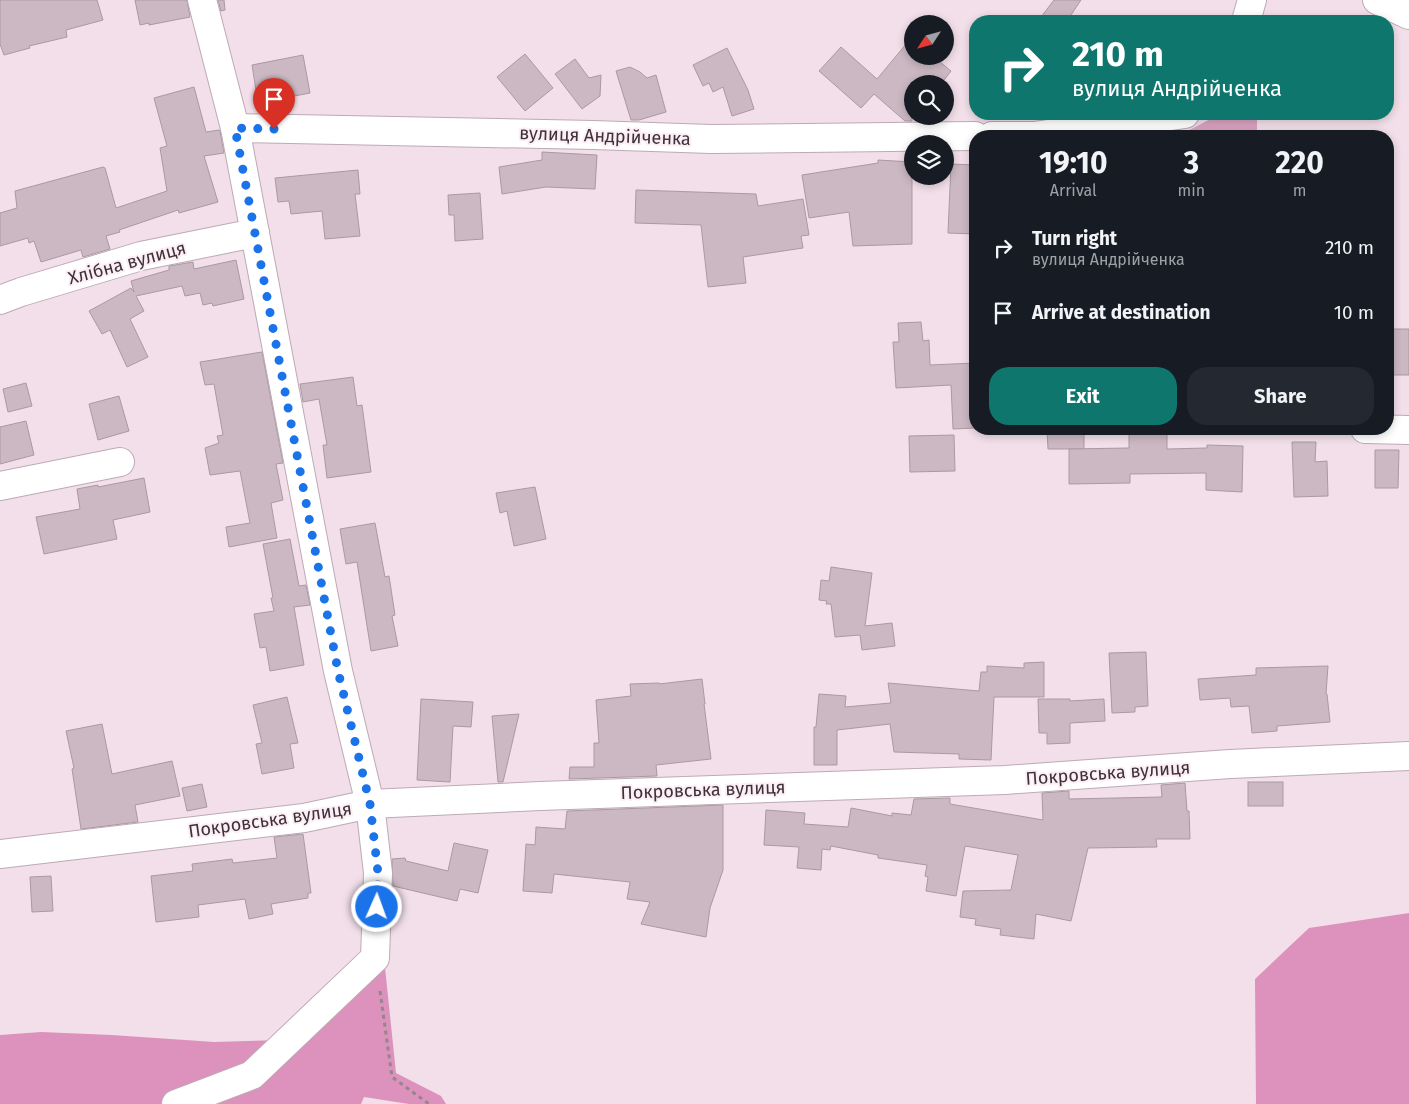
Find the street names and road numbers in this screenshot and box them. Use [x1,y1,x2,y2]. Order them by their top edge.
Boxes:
street label: вулиця Андрійченка [519,122,691,150]
street label: Хлібна вулиця [66,237,188,289]
street label: Покровська вулиця [1025,756,1191,790]
street label: Покровська вулиця [620,776,786,804]
street label: Покровська вулиця [187,798,353,842]

